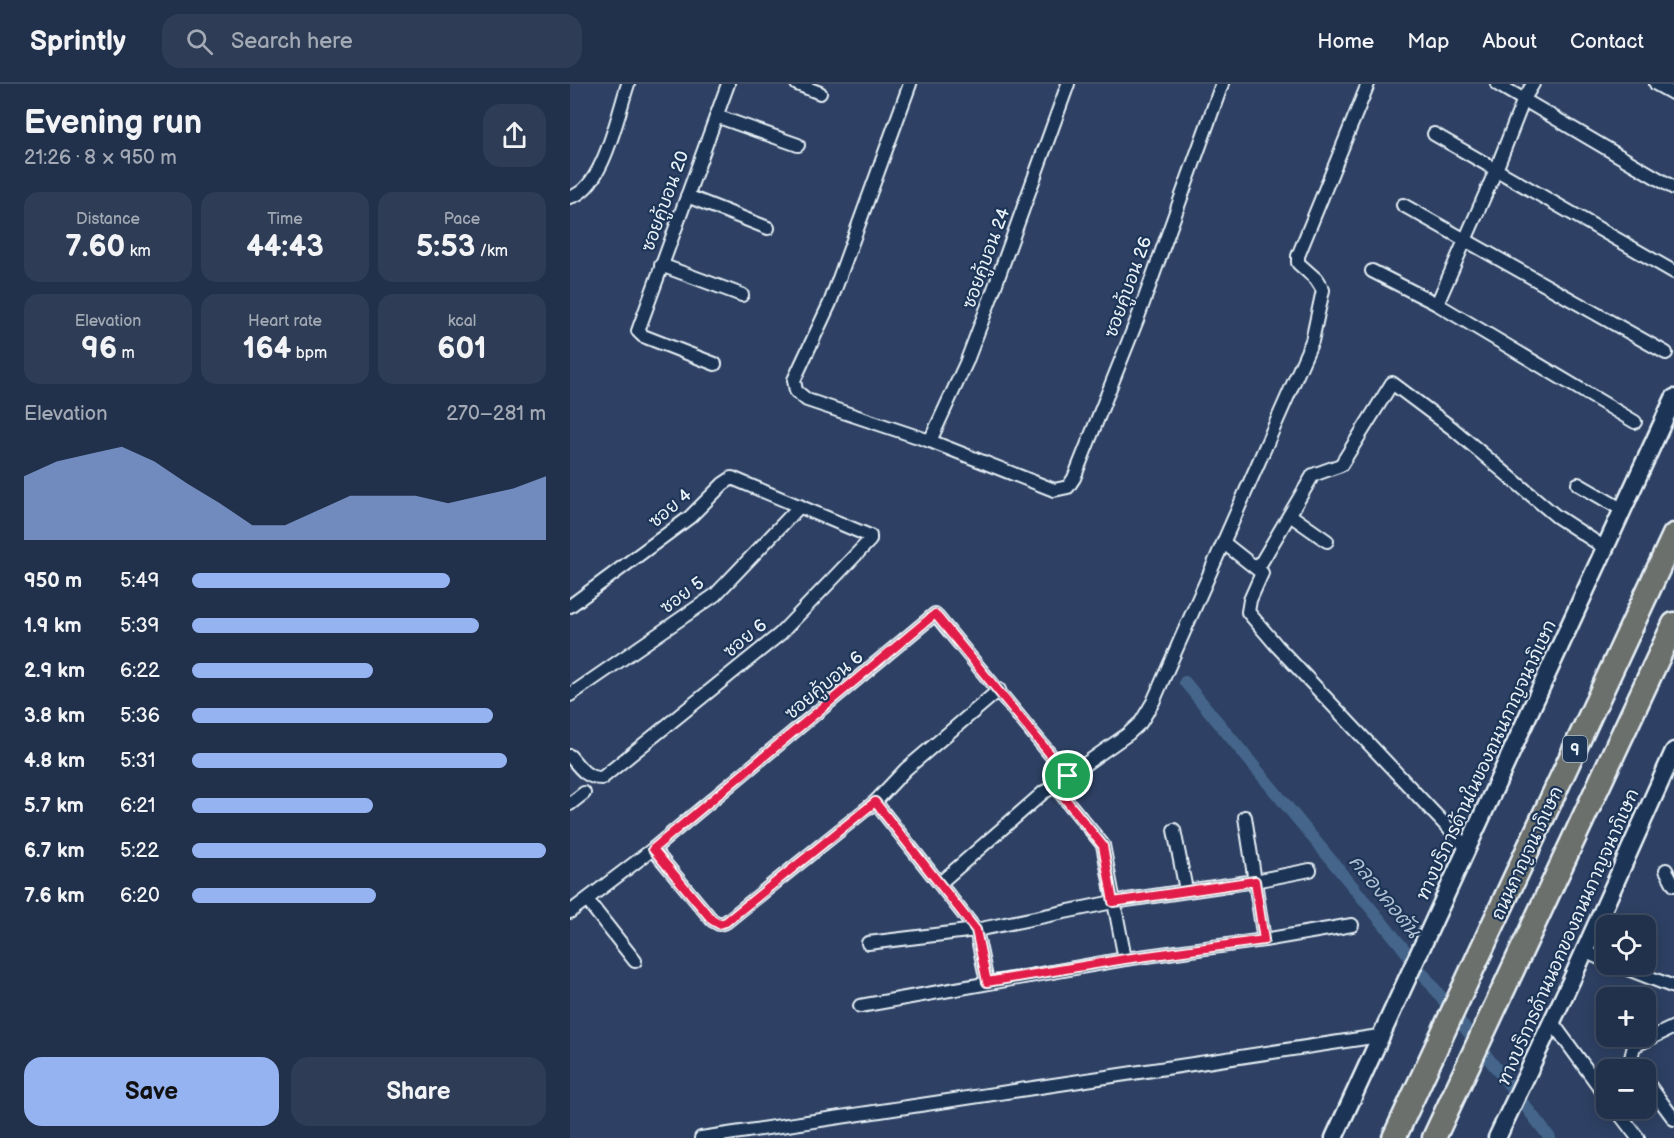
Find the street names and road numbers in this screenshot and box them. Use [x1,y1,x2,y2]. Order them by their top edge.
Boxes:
street label: ซอยคู้บอน 20 [636,147,696,255]
street label: ซอยคู้บอน 24 [957,204,1017,312]
street label: ซอยคู้บอน 26 [1099,233,1159,342]
street label: ซอย 4 [645,484,696,532]
street label: ซอย 5 [656,573,708,618]
street label: ซอย 6 [720,615,771,662]
street label: ทางบริการด้านในของถนนกาญจนาภิเษก [1411,616,1561,904]
street label: ซอยคู้บอน 6 [780,645,870,726]
road number: 9 [1563,736,1587,762]
street label: ถนนกาญจนาภิเษก [1487,783,1567,923]
street label: ทางบริการด้านนอกของถนนกาญจนาภิเษก [1491,785,1644,1089]

